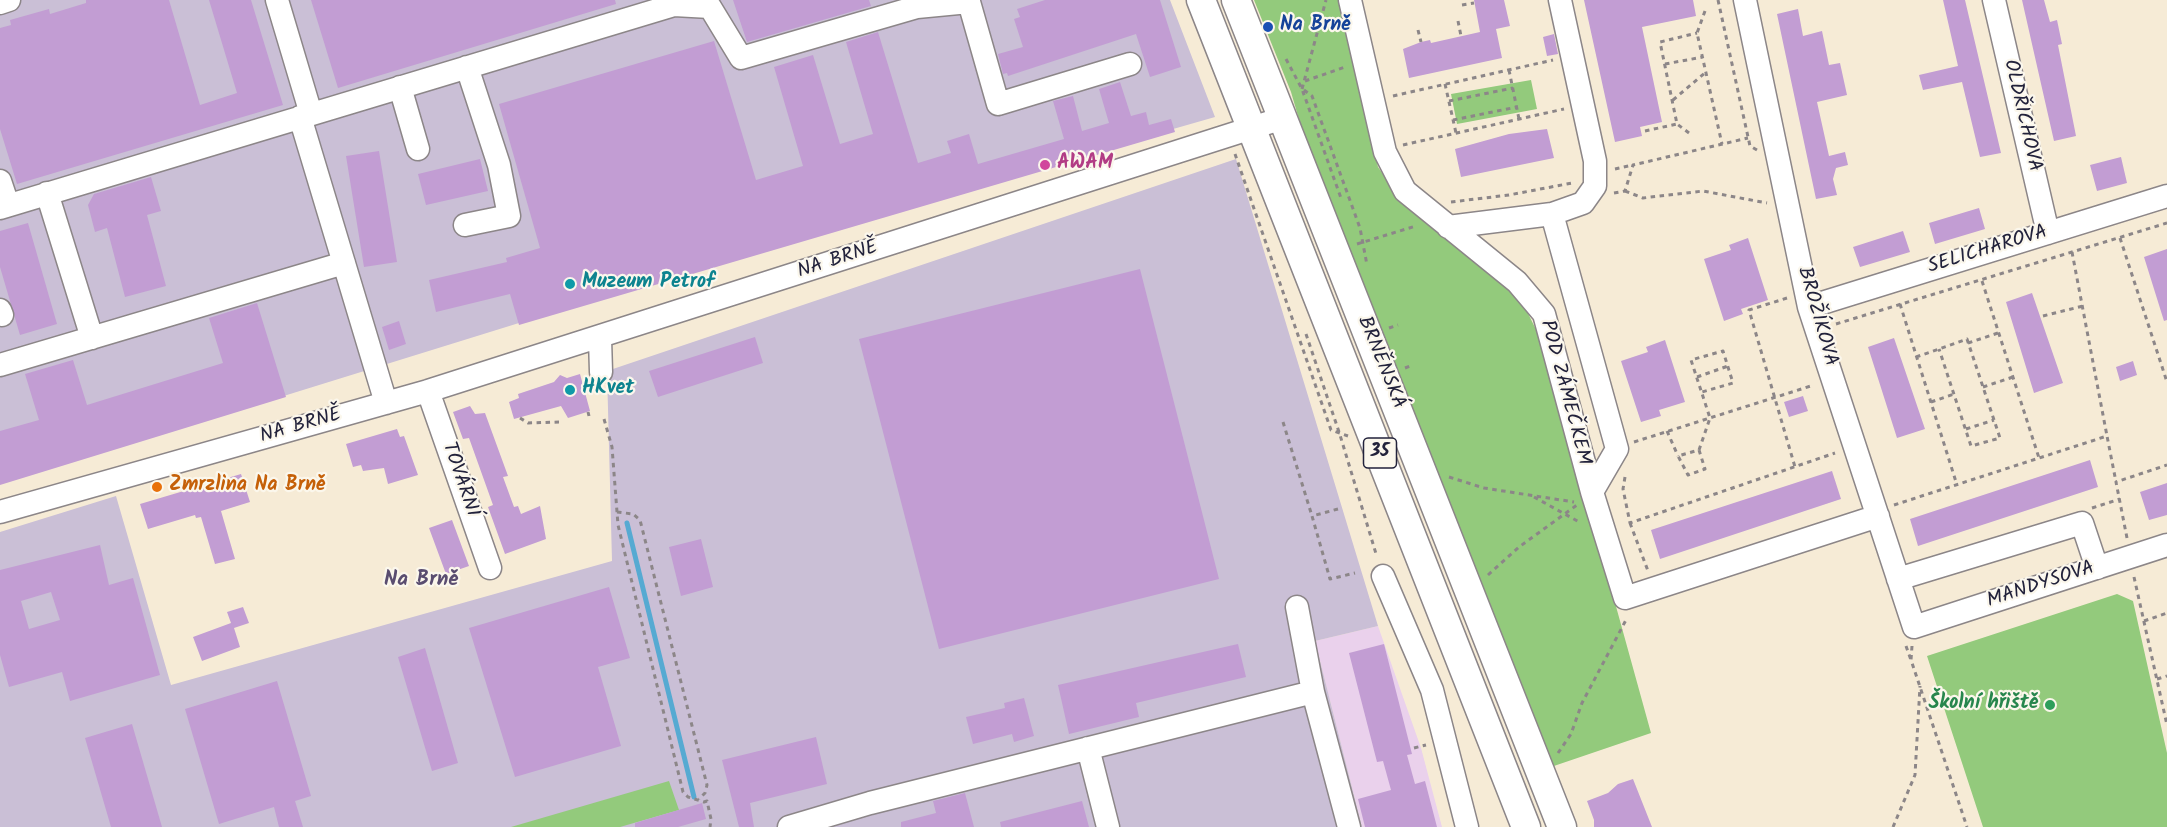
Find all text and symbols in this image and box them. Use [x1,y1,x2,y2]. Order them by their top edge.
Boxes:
place label: Na Brně [1280,15,1350,39]
marker: Na Brně [1261,20,1275,34]
street label: OLDŘICHOVA [1996,58,2046,174]
place label: AWAM [1057,153,1113,177]
marker: AWAM [1038,158,1052,172]
street label: SELICHAROVA [1925,221,2051,281]
street label: NA BRNĚ [795,237,881,285]
street label: BROŽÍKOVA [1790,265,1842,369]
place label: Muzeum Petrof [582,272,715,296]
marker: Muzeum Petrof [563,277,577,291]
street label: BRNĚNSKÁ [1351,313,1409,413]
street label: POD ZÁMEČKEM [1533,318,1595,468]
place label: HKvet [582,378,634,402]
marker: HKvet [563,383,577,397]
street label: NA BRNĚ [258,404,344,450]
road number: 35 [1364,438,1396,468]
street label: TOVÁRNÍ [435,440,483,520]
place label: Zmrzlina Na Brně [169,475,325,499]
marker: Zmrzlina Na Brně [150,480,164,494]
street label: MANDYSOVA [1984,557,2098,615]
district label: Na Brně [384,568,458,594]
place label: Školní hřiště [1929,693,2038,717]
marker: Školní hřiště [2043,698,2057,712]

